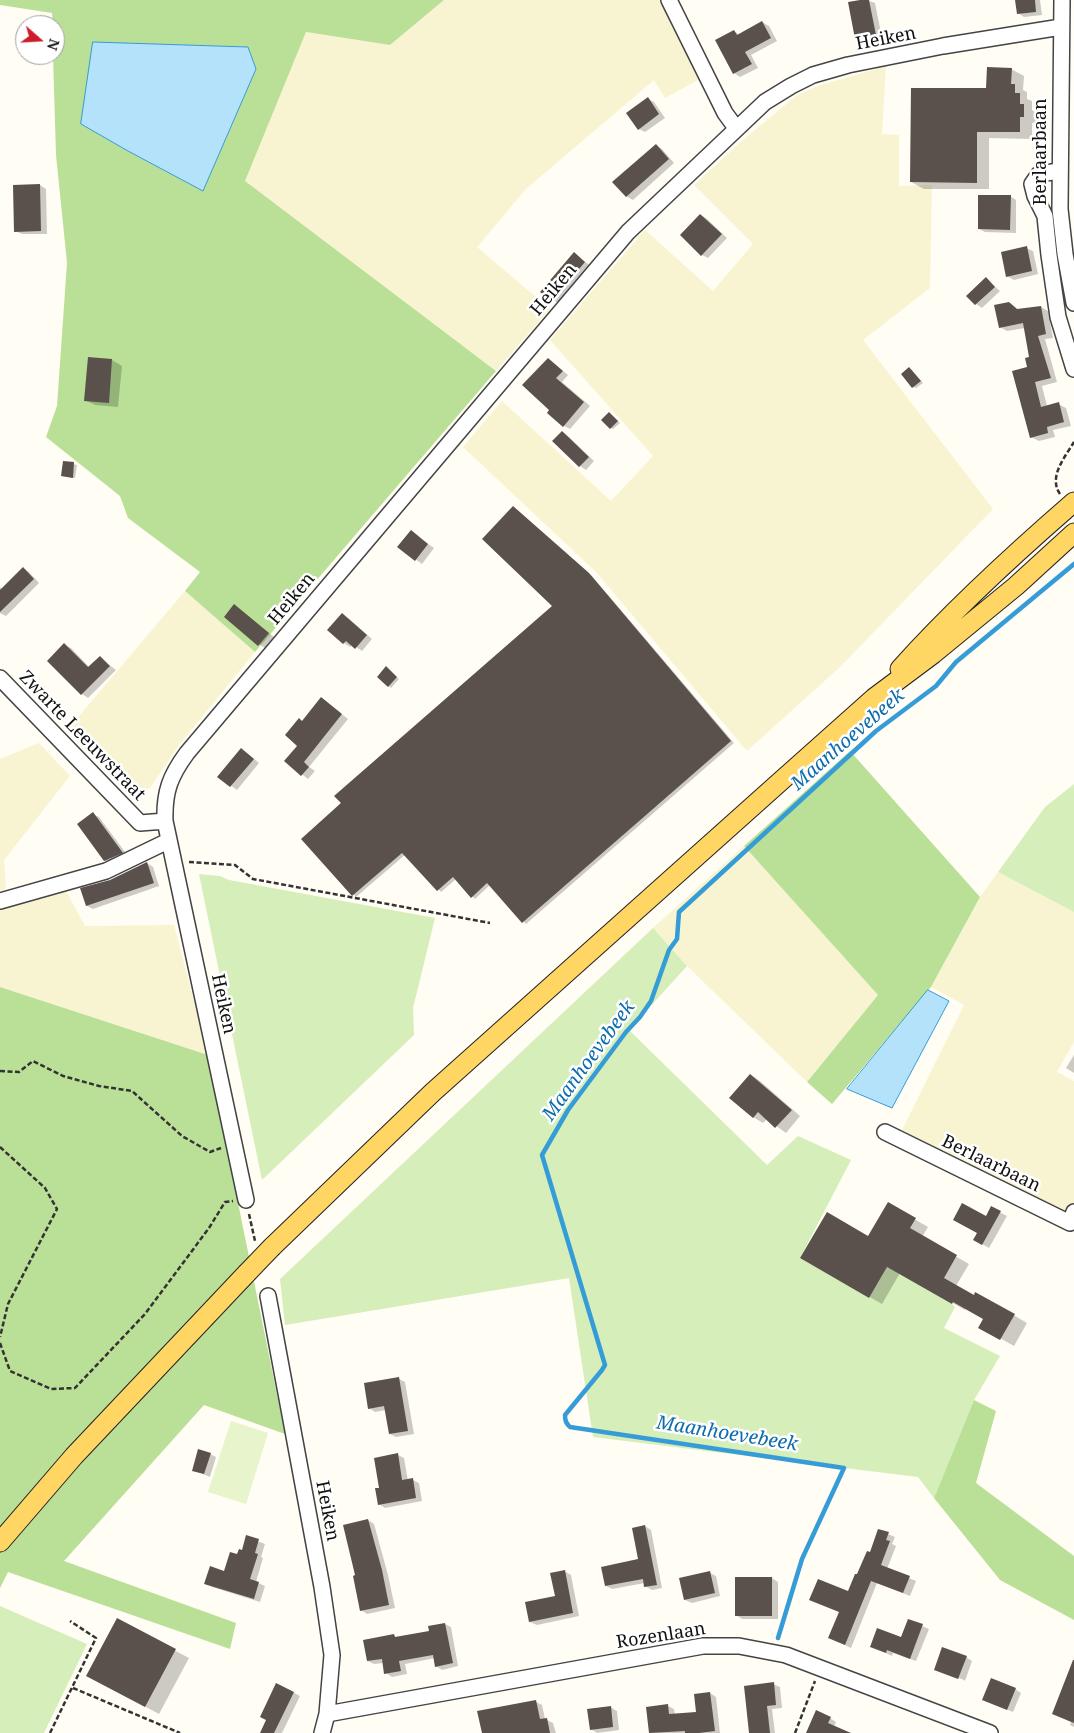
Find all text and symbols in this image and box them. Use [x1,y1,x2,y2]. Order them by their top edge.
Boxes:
north arrow [15,15,65,65]
street label: Heiken [854,23,918,55]
text: N [43,36,64,53]
street label: Berlaarbaan [1030,98,1052,206]
street label: Heiken [526,260,582,320]
street label: Heiken [264,569,320,629]
street label: Zwarte Leeuwstraat [14,667,150,805]
water label: Maanhoevebeek [787,685,909,795]
street label: Heiken [206,972,240,1036]
water label: Maanhoevebeek [538,997,640,1125]
street label: Berlaarbaan [938,1131,1044,1197]
water label: Maanhoevebeek [655,1412,799,1456]
street label: Heiken [311,1479,343,1543]
street label: Rozenlaan [615,1618,707,1654]

